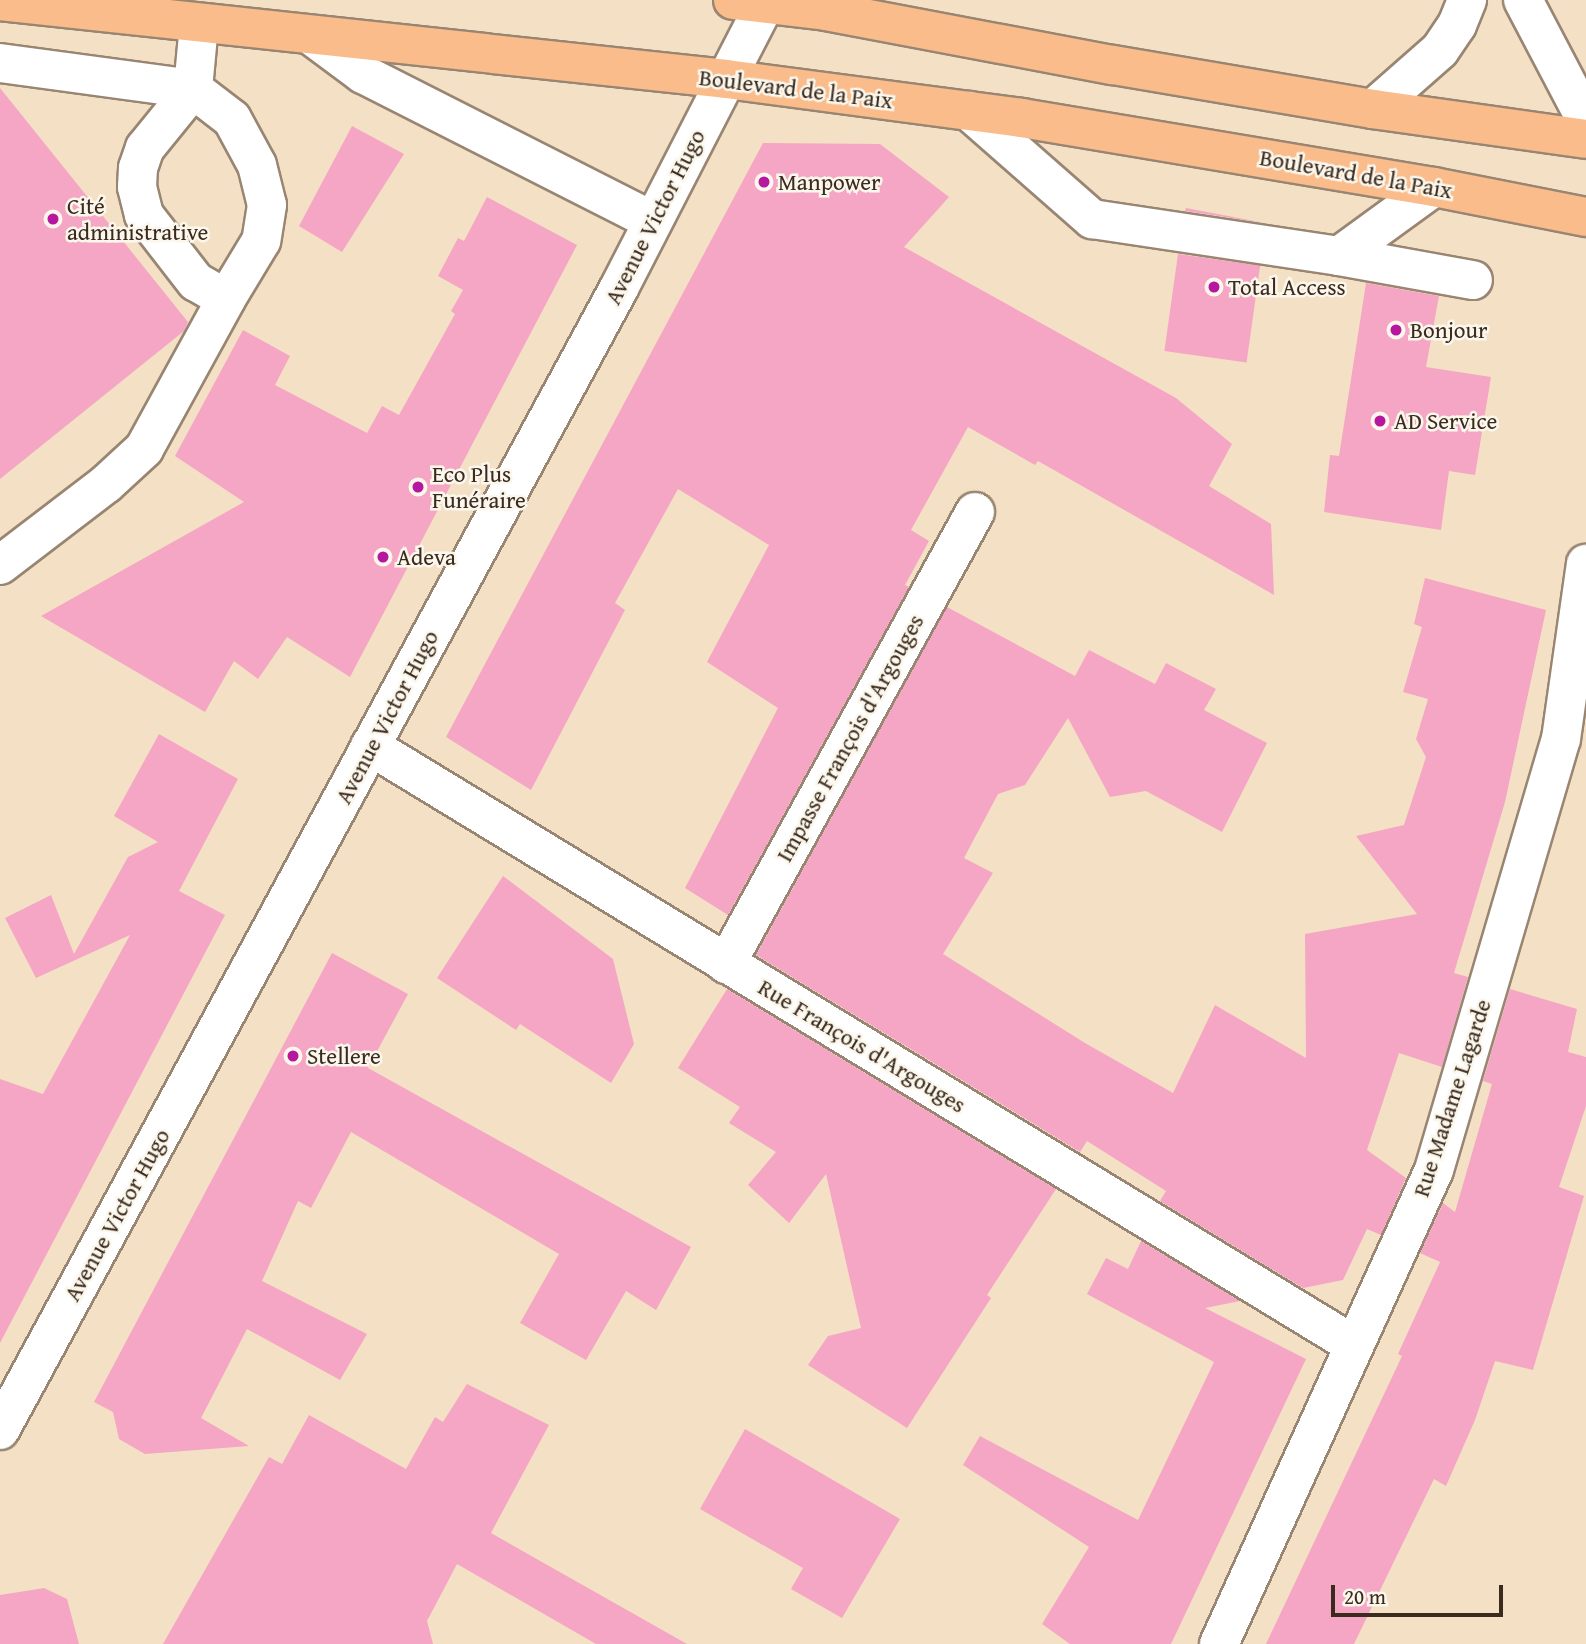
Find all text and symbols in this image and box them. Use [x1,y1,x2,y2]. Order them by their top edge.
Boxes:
street label: Boulevard de la Paix [698,63,894,115]
street label: Avenue Victor Hugo [599,125,711,309]
street label: Boulevard de la Paix [1258,143,1454,205]
place label: Manpower [778,168,881,196]
marker: Manpower [756,174,772,190]
place label: Cité administrative [67,192,208,246]
marker: Cité administrative [45,211,61,227]
place label: Total Access [1228,273,1346,301]
marker: Total Access [1206,279,1222,295]
place label: Bonjour [1410,316,1488,344]
marker: Bonjour [1388,322,1404,338]
place label: AD Service [1394,407,1497,435]
marker: AD Service [1372,413,1388,429]
place label: Eco Plus Funéraire [432,460,526,514]
marker: Eco Plus Funéraire [410,479,426,495]
place label: Adeva [397,543,456,571]
marker: Adeva [375,549,391,565]
street label: Impasse François d'Argouges [770,609,930,867]
street label: Avenue Victor Hugo [330,625,444,809]
street label: Rue François d'Argouges [753,973,971,1119]
street label: Rue Madame Lagarde [1407,996,1497,1200]
place label: Stellere [307,1042,381,1070]
marker: Stellere [285,1048,301,1064]
street label: Avenue Victor Hugo [58,1124,176,1306]
scale bar [1334,1570,1506,1614]
text: 20 m [1344,1581,1386,1612]

